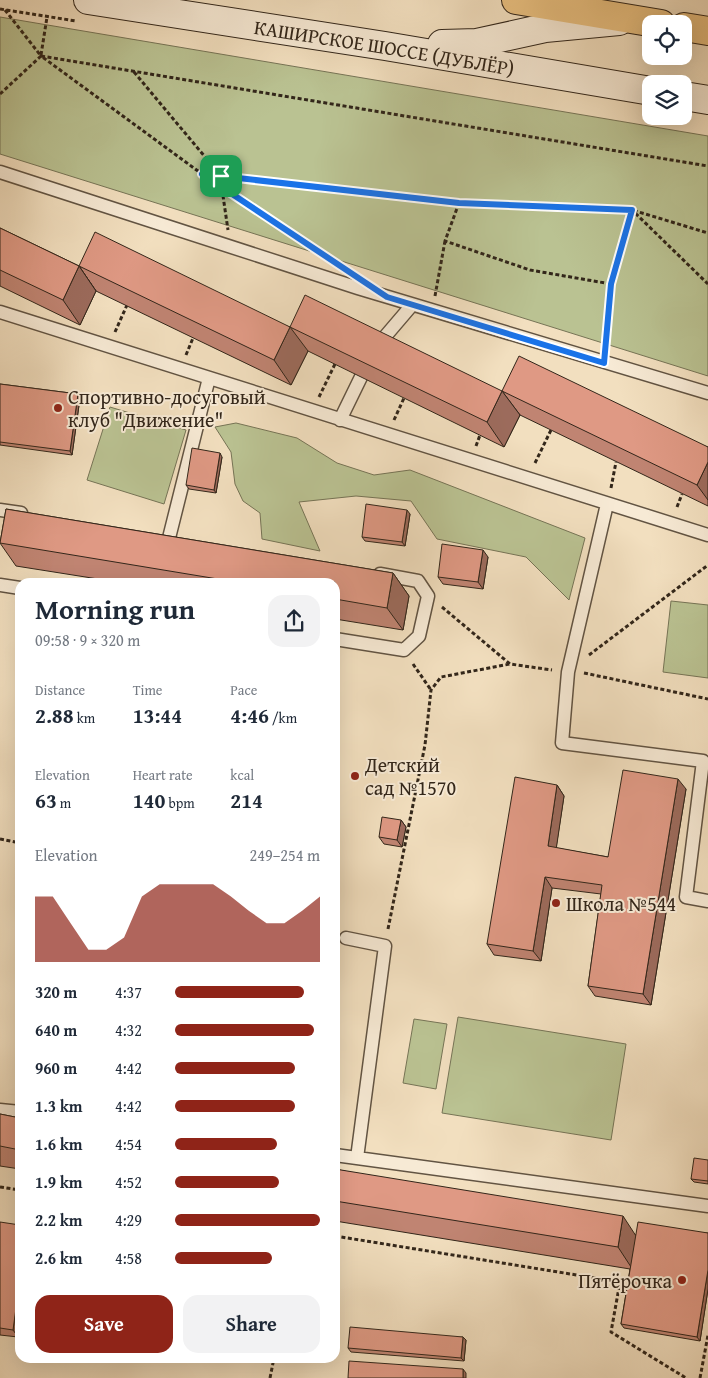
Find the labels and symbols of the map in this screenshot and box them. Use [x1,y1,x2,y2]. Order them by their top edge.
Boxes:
street label: КАШИРСКОЕ ШОССЕ (ДУБЛЁР) [252,11,517,82]
pin [200,155,242,197]
place label: Спортивно-досуговый клуб "Движение" [68,382,266,434]
marker: Спортивно-досуговый клуб "Движение" [52,402,64,414]
place label: Детский сад №1570 [364,750,456,802]
marker: Детский сад №1570 [349,770,361,782]
place label: Школа №544 [566,889,676,918]
marker: Школа №544 [550,897,562,909]
place label: Пятёрочка [578,1266,672,1295]
marker: Пятёрочка [676,1274,688,1286]

